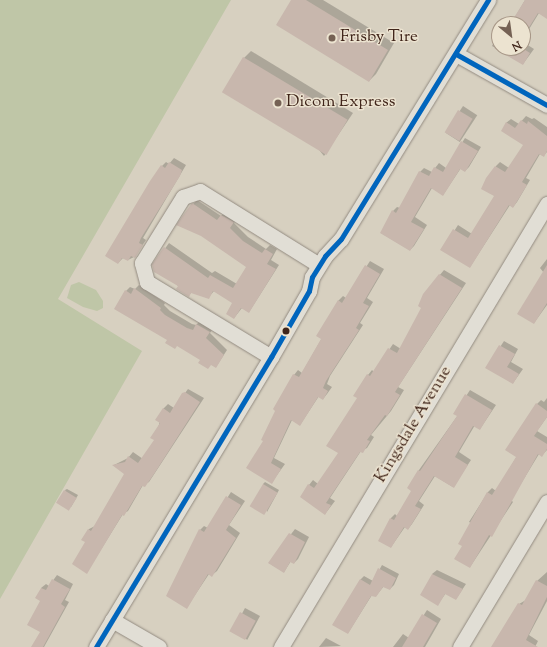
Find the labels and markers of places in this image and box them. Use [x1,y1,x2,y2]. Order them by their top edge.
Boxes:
place label: Frisby Tire [340,28,418,48]
marker: Frisby Tire [327,33,337,43]
place label: Dicom Express [286,93,395,113]
marker: Dicom Express [273,98,283,108]
unlabelled marker [281,326,291,336]

